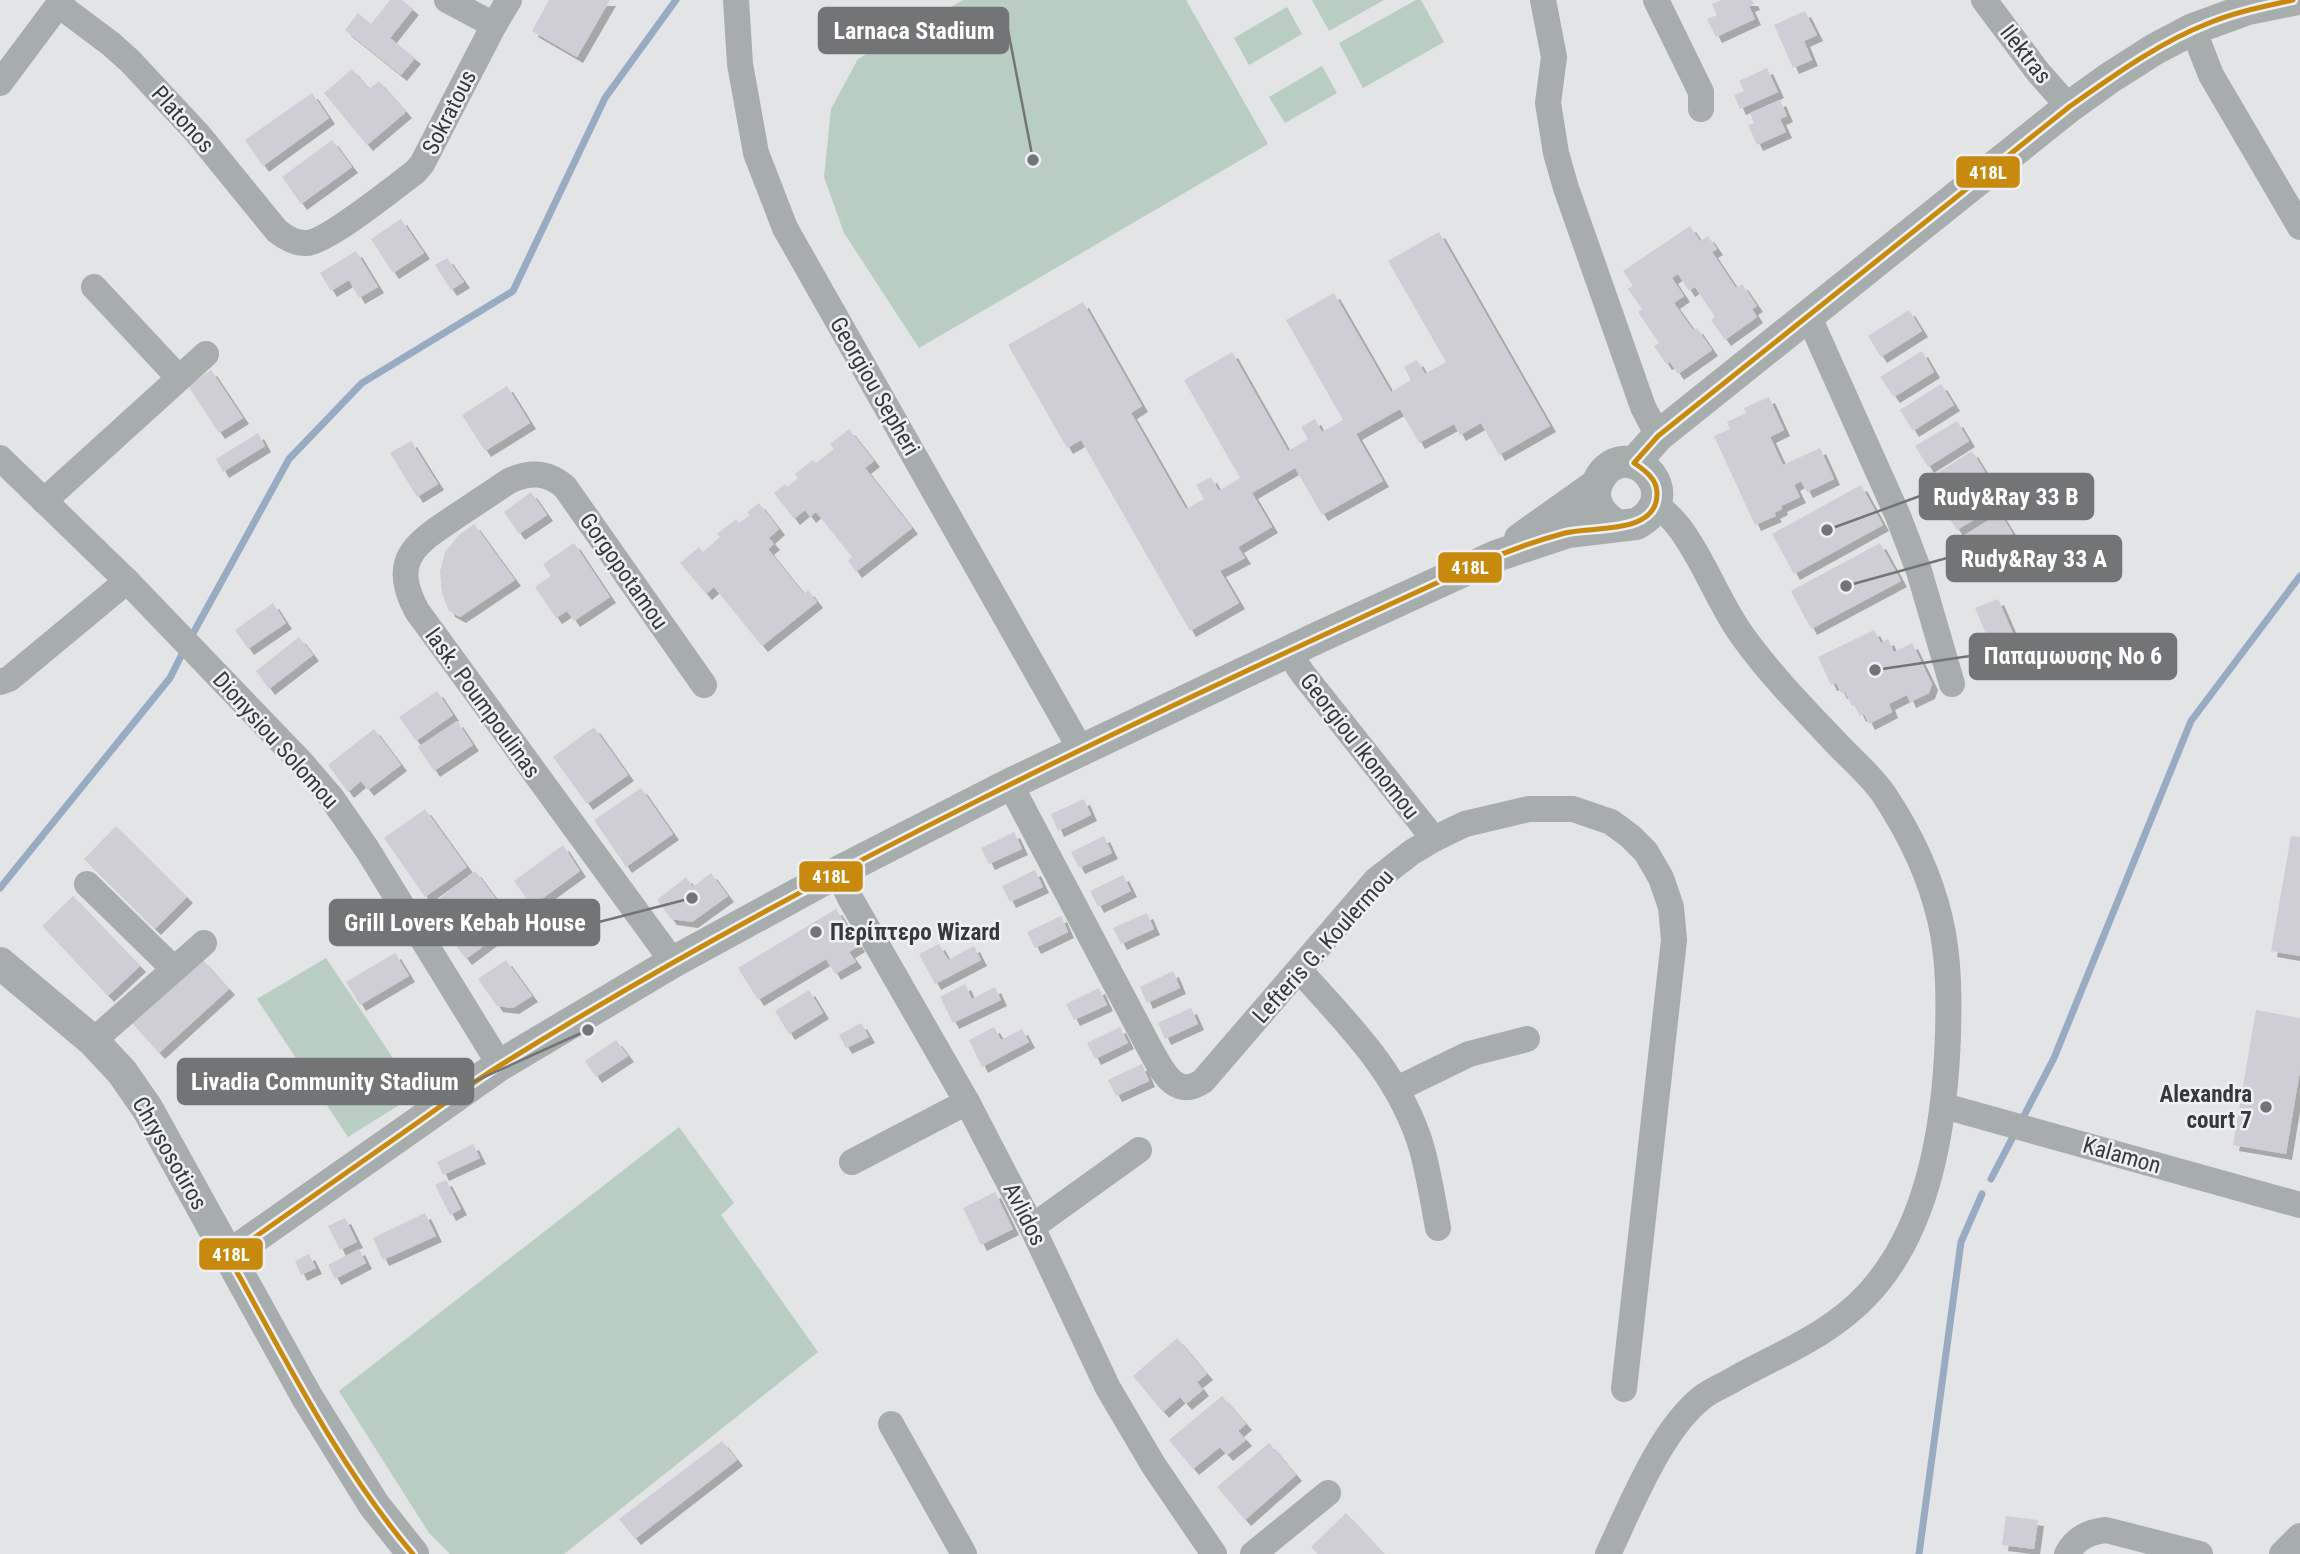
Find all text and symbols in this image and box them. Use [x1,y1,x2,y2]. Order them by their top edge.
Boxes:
callout: Larnaca Stadium [819,8,1008,53]
text: Larnaca Stadium [834,17,994,45]
street label: Ilektras [1994,20,2057,89]
street label: Sokratous [417,65,482,159]
street label: Platonos [146,80,220,158]
line badge: 418L [1955,155,2021,189]
text: 418L [1969,161,2007,184]
street label: Georgiou Sepheri [824,312,925,460]
callout: Rudy&Ray 33 B [1920,474,2093,519]
text: Rudy&Ray 33 B [1933,483,2079,511]
street label: Gorgopotamou [574,508,674,635]
callout: Rudy&Ray 33 A [1947,536,2121,581]
text: Rudy&Ray 33 A [1961,545,2108,573]
line badge: 418L [1437,551,1503,584]
text: 418L [1451,556,1489,579]
street label: lask. Poumpoulinas [419,623,546,783]
callout: Παπαμωυσης No 6 [1970,634,2176,679]
text: Παπαμωυσης No 6 [1984,642,2162,670]
street label: Dionysiou Solomou [207,666,344,814]
street label: Georgiou Ikonomou [1294,668,1425,825]
line badge: 418L [798,860,864,893]
street label: Lefteris G. Koulermou [1247,864,1399,1029]
text: 418L [812,865,850,888]
callout: Grill Lovers Kebab House [330,900,599,945]
text: Grill Lovers Kebab House [344,909,586,937]
place label: Περίπτερο Wizard [830,919,1000,946]
marker: Περίπτερο Wizard [808,924,824,940]
callout: Livadia Community Stadium [178,1059,473,1104]
text: Livadia Community Stadium [191,1068,459,1096]
place label: Alexandra court 7 [2159,1081,2252,1134]
street label: Chrysosotiros [126,1092,213,1215]
marker: Alexandra court 7 [2258,1099,2274,1115]
street label: Kalamon [2080,1131,2164,1179]
street label: Avlidos [997,1178,1052,1250]
line badge: 418L [198,1237,264,1271]
text: 418L [212,1243,250,1266]

